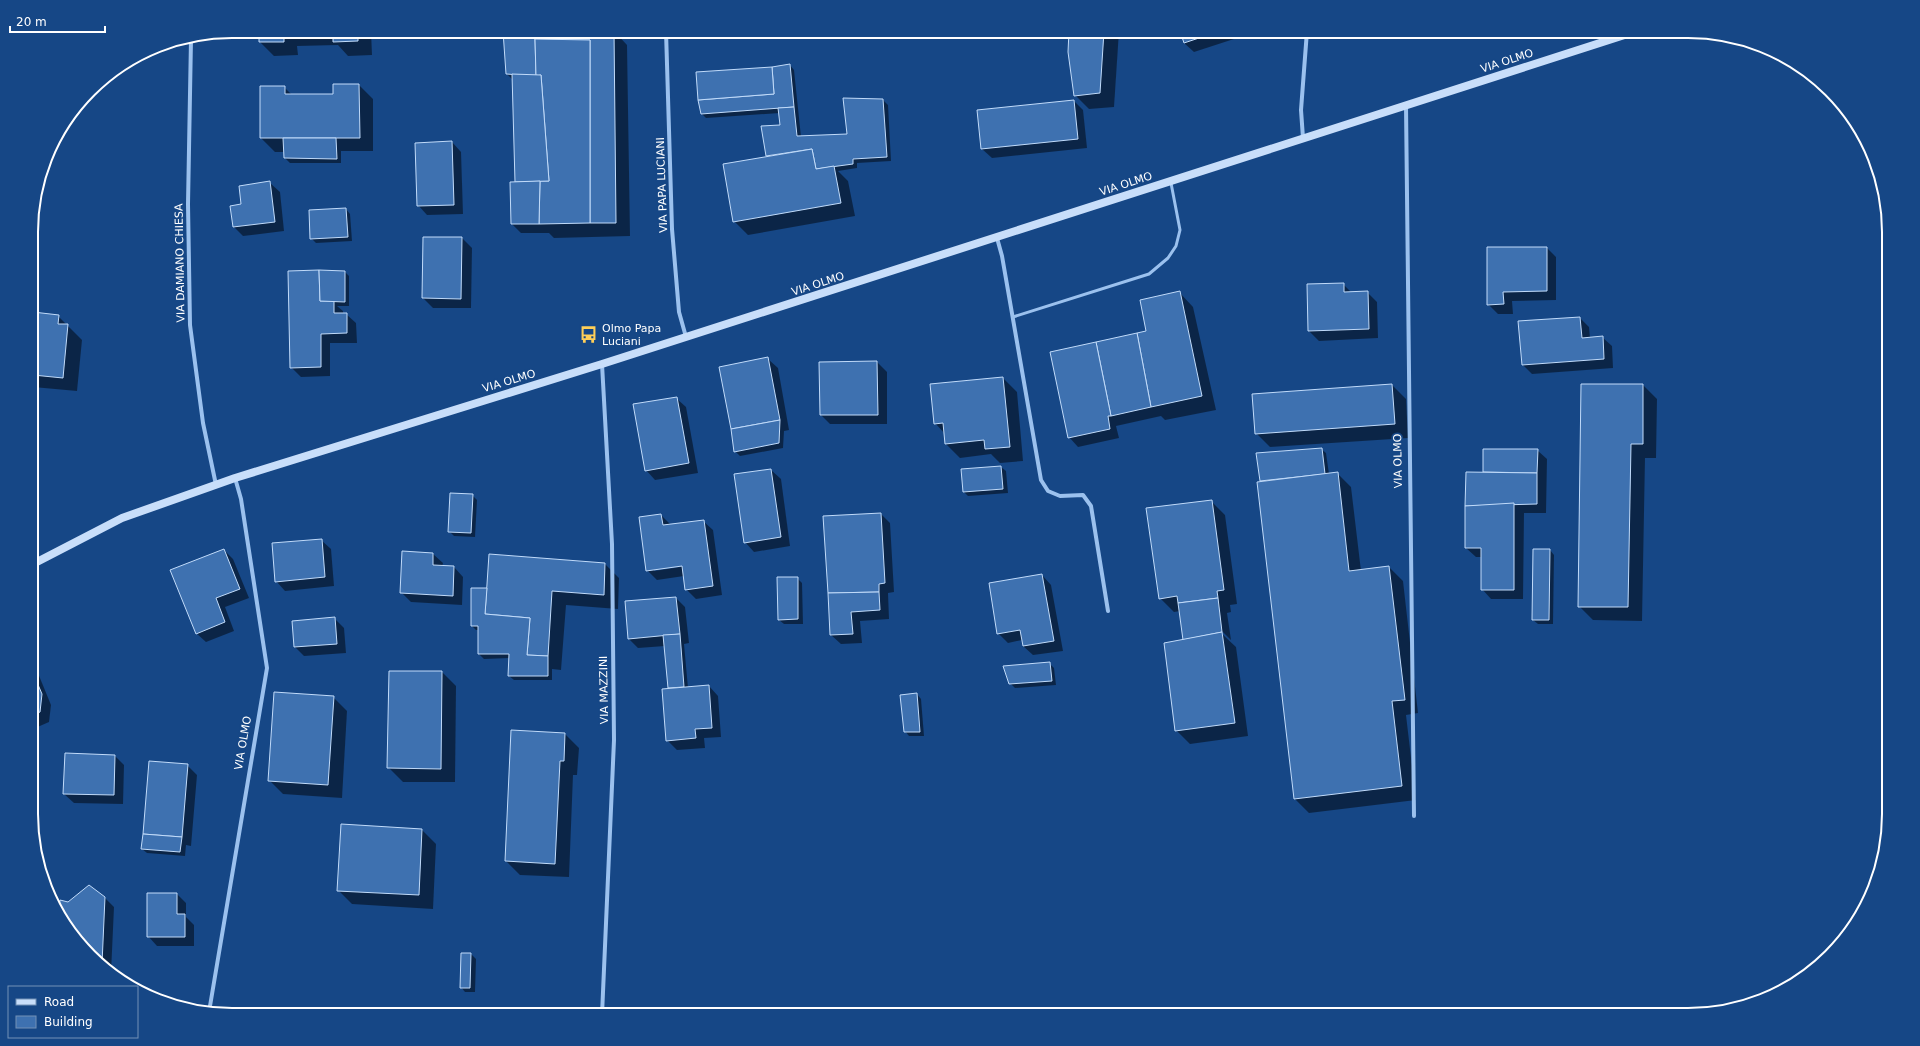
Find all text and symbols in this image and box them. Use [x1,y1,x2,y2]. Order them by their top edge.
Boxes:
scale bar [10,8,105,34]
text: 20 m [16,15,47,29]
street label: VIA OLMO [1479,46,1535,76]
street label: VIA PAPA LUCIANI [654,137,670,233]
street label: VIA OLMO [1098,169,1154,199]
street label: VIA DAMIANO CHIESA [172,203,188,323]
street label: VIA OLMO [790,269,846,299]
place label: Olmo Papa Luciani [602,322,661,348]
bus stop icon: Olmo Papa Luciani [579,324,599,344]
street label: VIA OLMO [481,367,537,395]
street label: VIA OLMO [1391,433,1405,488]
street label: VIA MAZZINI [597,656,611,724]
street label: VIA OLMO [232,715,254,771]
legend [8,986,138,1038]
text: Road [44,995,74,1009]
text: Building [44,1015,93,1029]

